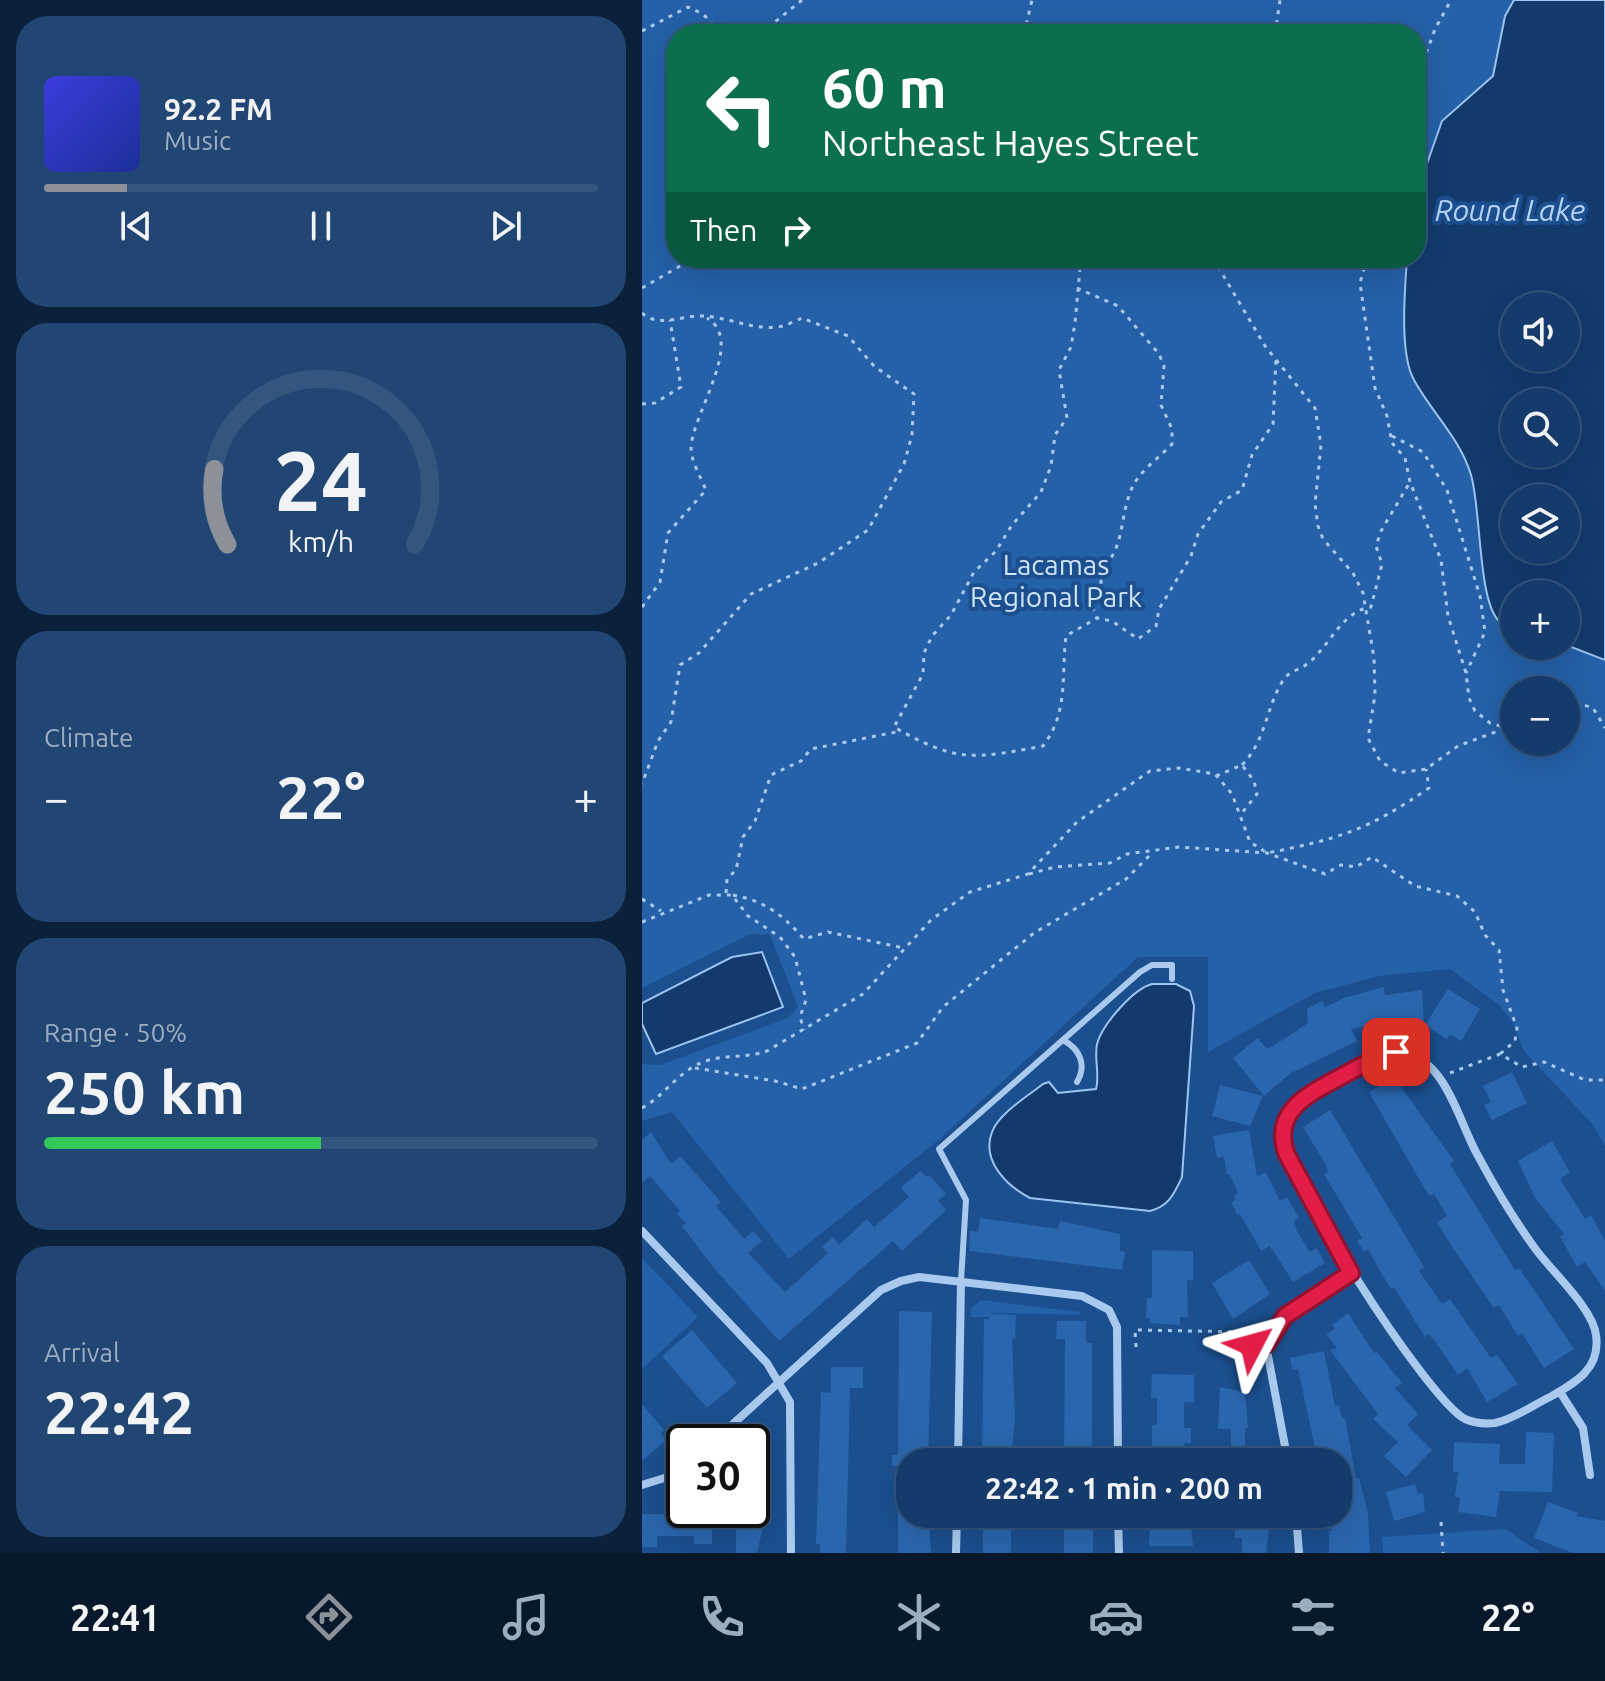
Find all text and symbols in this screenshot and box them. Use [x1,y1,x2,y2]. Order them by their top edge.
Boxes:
icon: left [690,56,794,160]
text: 60 m [822,56,947,119]
text: 92.2 FM [164,92,273,126]
text: Northeast Hayes Street [822,122,1199,163]
text: Music [164,126,231,155]
water label: Round Lake [1435,193,1585,227]
icon: previous [114,204,158,248]
icon: pause [299,204,343,248]
icon: next [484,204,528,248]
icon: right [774,208,818,252]
text: Then [690,213,758,247]
map controls [1500,292,1580,756]
button: sound [1500,292,1580,372]
button: search [1500,388,1580,468]
text: 24 [274,433,368,527]
button: layers [1500,484,1580,564]
text: km/h [288,525,354,557]
park label: Lacamas Regional Park [970,549,1142,612]
button: + [1500,580,1580,660]
button: − [1500,676,1580,756]
text: Climate [44,723,133,752]
text: 22° [277,763,365,830]
text: − [44,773,69,822]
text: + [573,773,598,822]
text: Range · 50% [44,1018,187,1047]
pin [1362,1018,1430,1086]
icon: arrive [1374,1030,1418,1074]
text: 250 km [44,1058,245,1125]
position arrow [1210,1303,1294,1387]
text: Arrival [44,1338,120,1367]
text: 22:42 [44,1378,194,1445]
speed limit sign: 30 [666,1424,770,1528]
text: 22:42 · 1 min · 200 m [985,1471,1263,1505]
icon: directions [301,1589,357,1645]
icon: music [498,1589,554,1645]
icon: phone [694,1589,750,1645]
icon: climate [891,1589,947,1645]
icon: car [1088,1589,1144,1645]
icon: filters [1285,1589,1341,1645]
text: 22:41 [70,1597,160,1638]
text: 22° [1481,1597,1535,1638]

